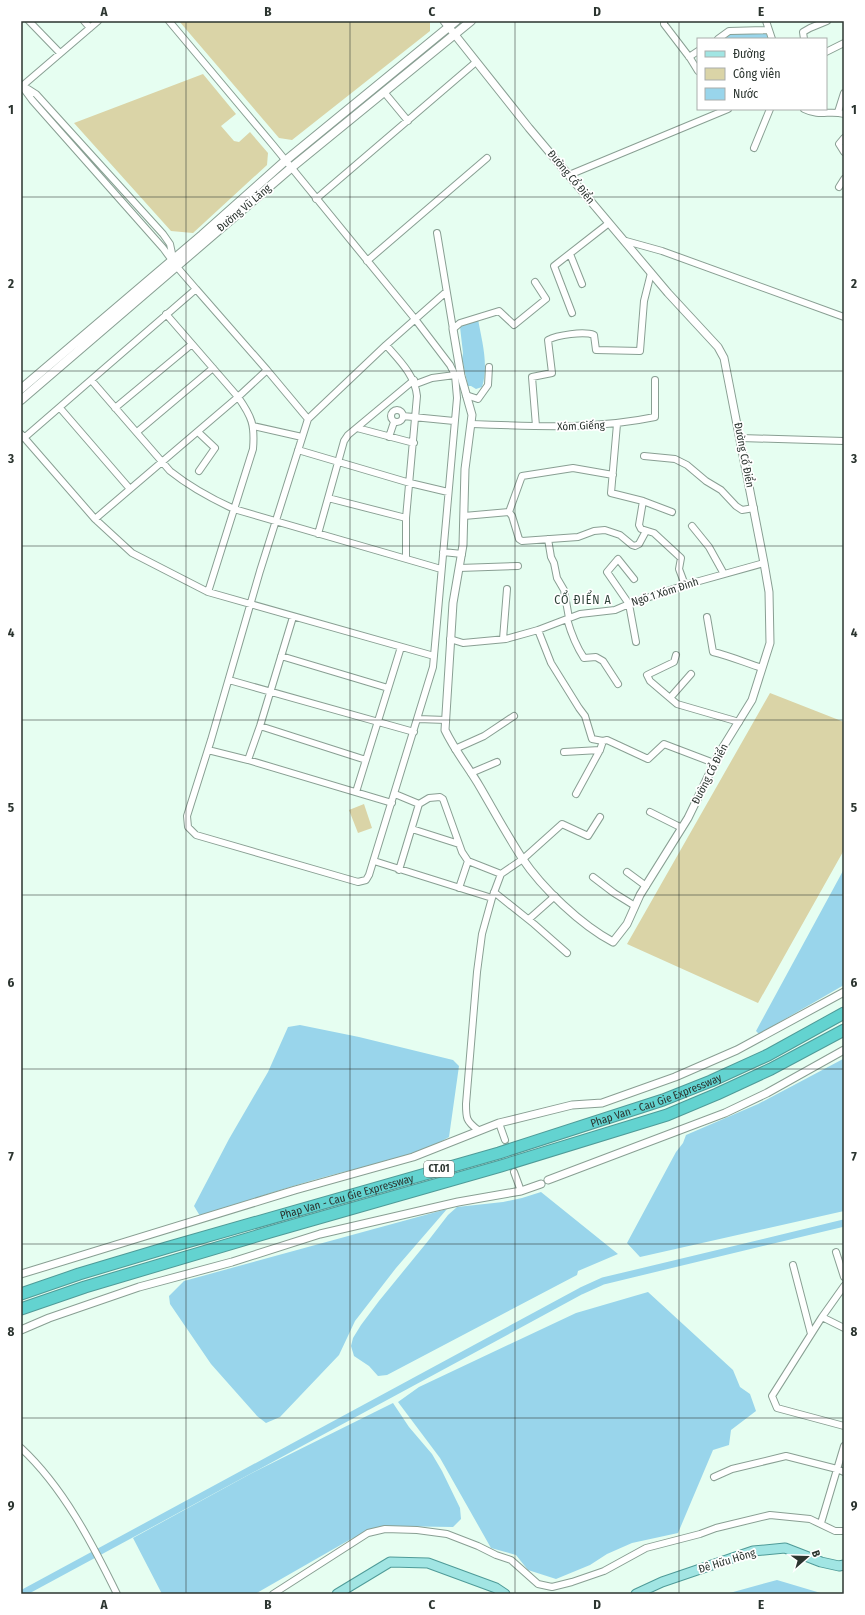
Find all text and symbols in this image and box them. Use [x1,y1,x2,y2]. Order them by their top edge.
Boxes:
text: A [99,4,108,19]
text: B [264,4,272,19]
text: C [429,4,436,19]
text: D [593,4,601,19]
text: E [758,4,764,19]
legend [697,38,827,110]
text: Đường [733,47,765,61]
text: Công viên [733,67,781,81]
text: Nước [733,87,758,101]
text: 1 [8,102,14,117]
text: 1 [851,102,857,117]
street label: Đường Cổ Điển [545,147,598,207]
street label: Đường Vũ Lăng [214,181,274,234]
text: 2 [7,276,14,291]
text: 2 [850,276,857,291]
street label: Xóm Giếng [557,419,606,433]
street label: Đường Cổ Điển [731,421,758,489]
text: 3 [7,451,14,466]
text: 3 [850,451,857,466]
street label: Ngõ 1 Xóm Đình [630,575,700,609]
district label: CỔ ĐIỂN A [554,590,612,607]
text: 4 [8,625,15,640]
text: 4 [851,625,858,640]
street label: Đường Cổ Điển [688,741,731,806]
text: 5 [8,800,14,815]
text: 5 [851,800,857,815]
text: 6 [8,975,15,990]
text: 6 [851,975,858,990]
street label: Phap Van - Cau Gie Expressway [589,1071,724,1130]
text: 7 [8,1149,14,1164]
text: 7 [851,1149,857,1164]
road number: CT.01 [424,1161,454,1177]
street label: Phap Van - Cau Gie Expressway [278,1171,415,1222]
text: 8 [8,1324,15,1339]
text: 8 [851,1324,858,1339]
text: 9 [8,1498,15,1513]
text: 9 [851,1498,858,1513]
north arrow [787,1537,827,1577]
street label: Đê Hữu Hồng [697,1546,758,1576]
text: B [809,1549,823,1559]
text: A [99,1597,108,1612]
text: B [264,1597,272,1612]
text: C [429,1597,436,1612]
text: D [593,1597,601,1612]
text: E [758,1597,764,1612]

